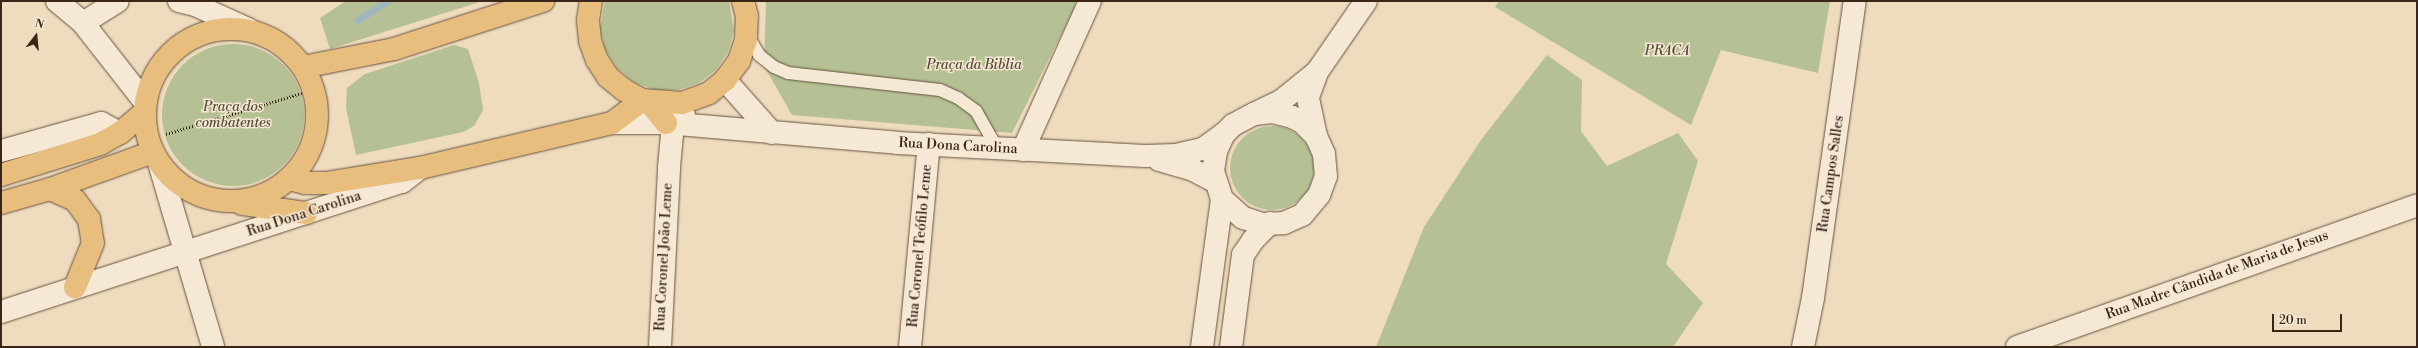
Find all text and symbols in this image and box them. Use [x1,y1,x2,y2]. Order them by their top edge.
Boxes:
north arrow [16,16,56,56]
text: N [33,17,45,32]
park label: PRACA [1644,43,1690,59]
park label: Praça da Biblia [926,57,1022,73]
park label: Praça dos combatentes [195,99,271,132]
street label: Rua Campos Salles [1814,114,1848,234]
street label: Rua Dona Carolina [898,134,1018,158]
street label: Rua Coronel Teófilo Leme [904,164,936,328]
street label: Rua Coronel João Leme [652,182,676,332]
street label: Rua Dona Carolina [245,188,363,240]
street label: Rua Madre Cândida de Maria de Jesus [2103,227,2331,323]
scale bar [2274,306,2344,332]
text: 20 m [2279,313,2307,328]

